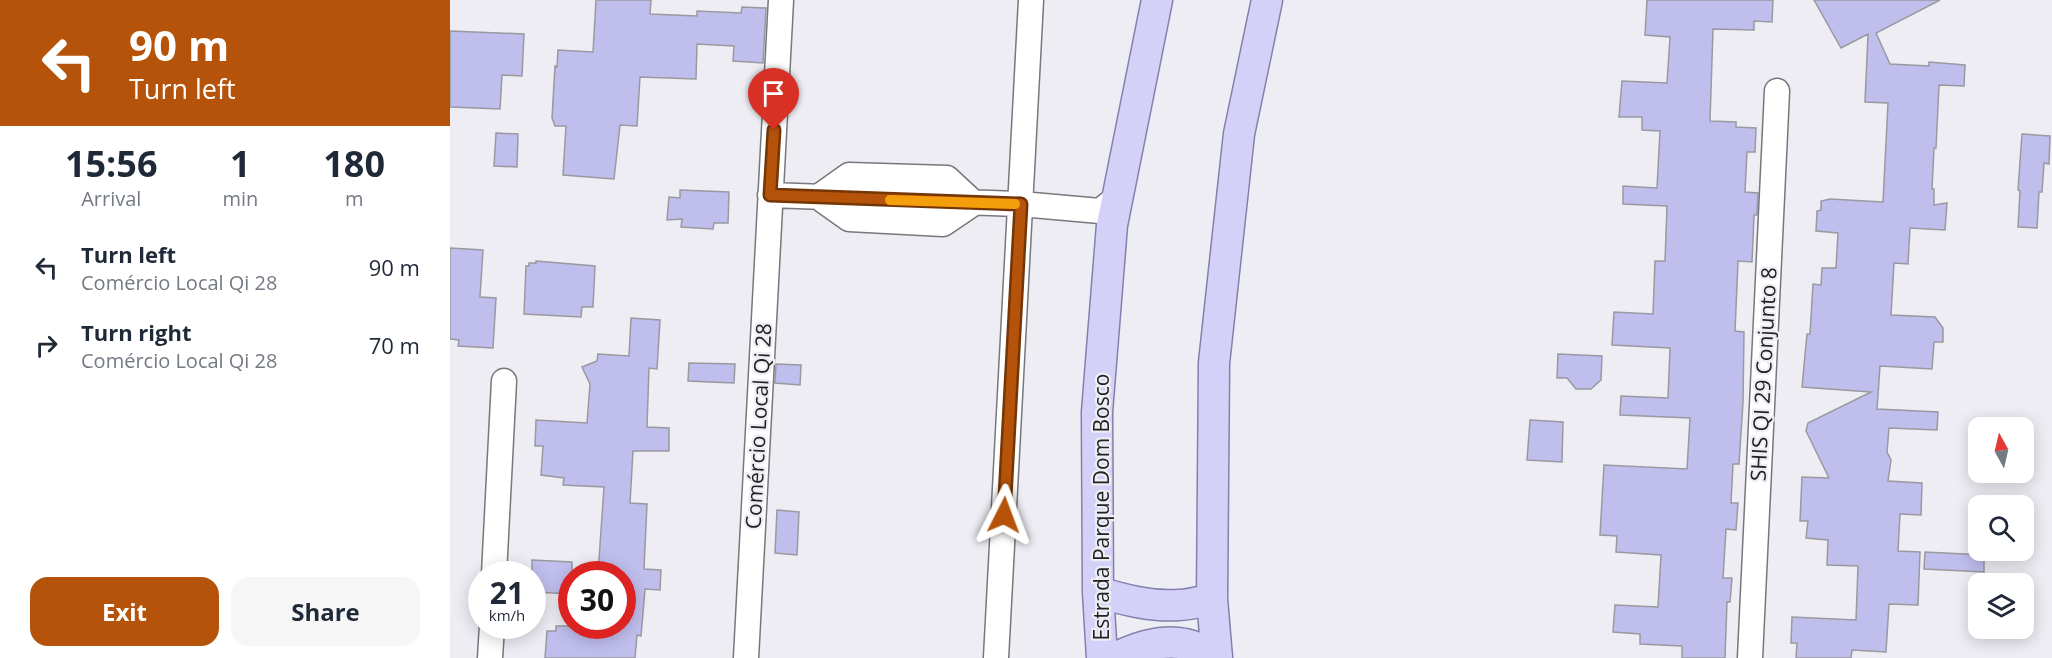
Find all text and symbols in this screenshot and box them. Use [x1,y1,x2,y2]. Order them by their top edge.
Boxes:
text: 90 m [129,16,229,73]
icon: left [30,24,108,102]
pin [748,68,799,130]
text: Turn left [129,70,236,107]
icon: arrive [757,77,790,110]
text: 15:56 [65,139,158,188]
text: 1 [230,139,251,188]
text: 180 [323,139,385,188]
text: Arrival [81,185,141,212]
text: min [222,185,258,212]
text: m [345,185,363,212]
text: Turn left [81,239,176,269]
icon: left [30,251,63,284]
text: 90 m [369,252,420,282]
street label: SHIS QI 29 Conjunto 8 [1743,266,1783,482]
text: Comércio Local Qi 28 [81,269,277,296]
text: Turn right [81,317,192,347]
street label: Comércio Local Qi 28 [739,322,777,530]
icon: right [30,329,63,362]
text: 70 m [369,330,420,360]
text: Comércio Local Qi 28 [81,347,277,374]
street label: Estrada Parque Dom Bosco [1087,374,1115,640]
north arrow [1968,417,2034,483]
map controls [1968,417,2034,639]
position arrow [972,483,1036,547]
button: search [1968,495,2034,561]
speed limit sign: 30 [558,561,636,639]
text: 21 [490,572,524,613]
button: layers [1968,573,2034,639]
button: Exit [30,577,219,646]
button: Share [231,577,420,646]
text: km/h [489,605,525,625]

